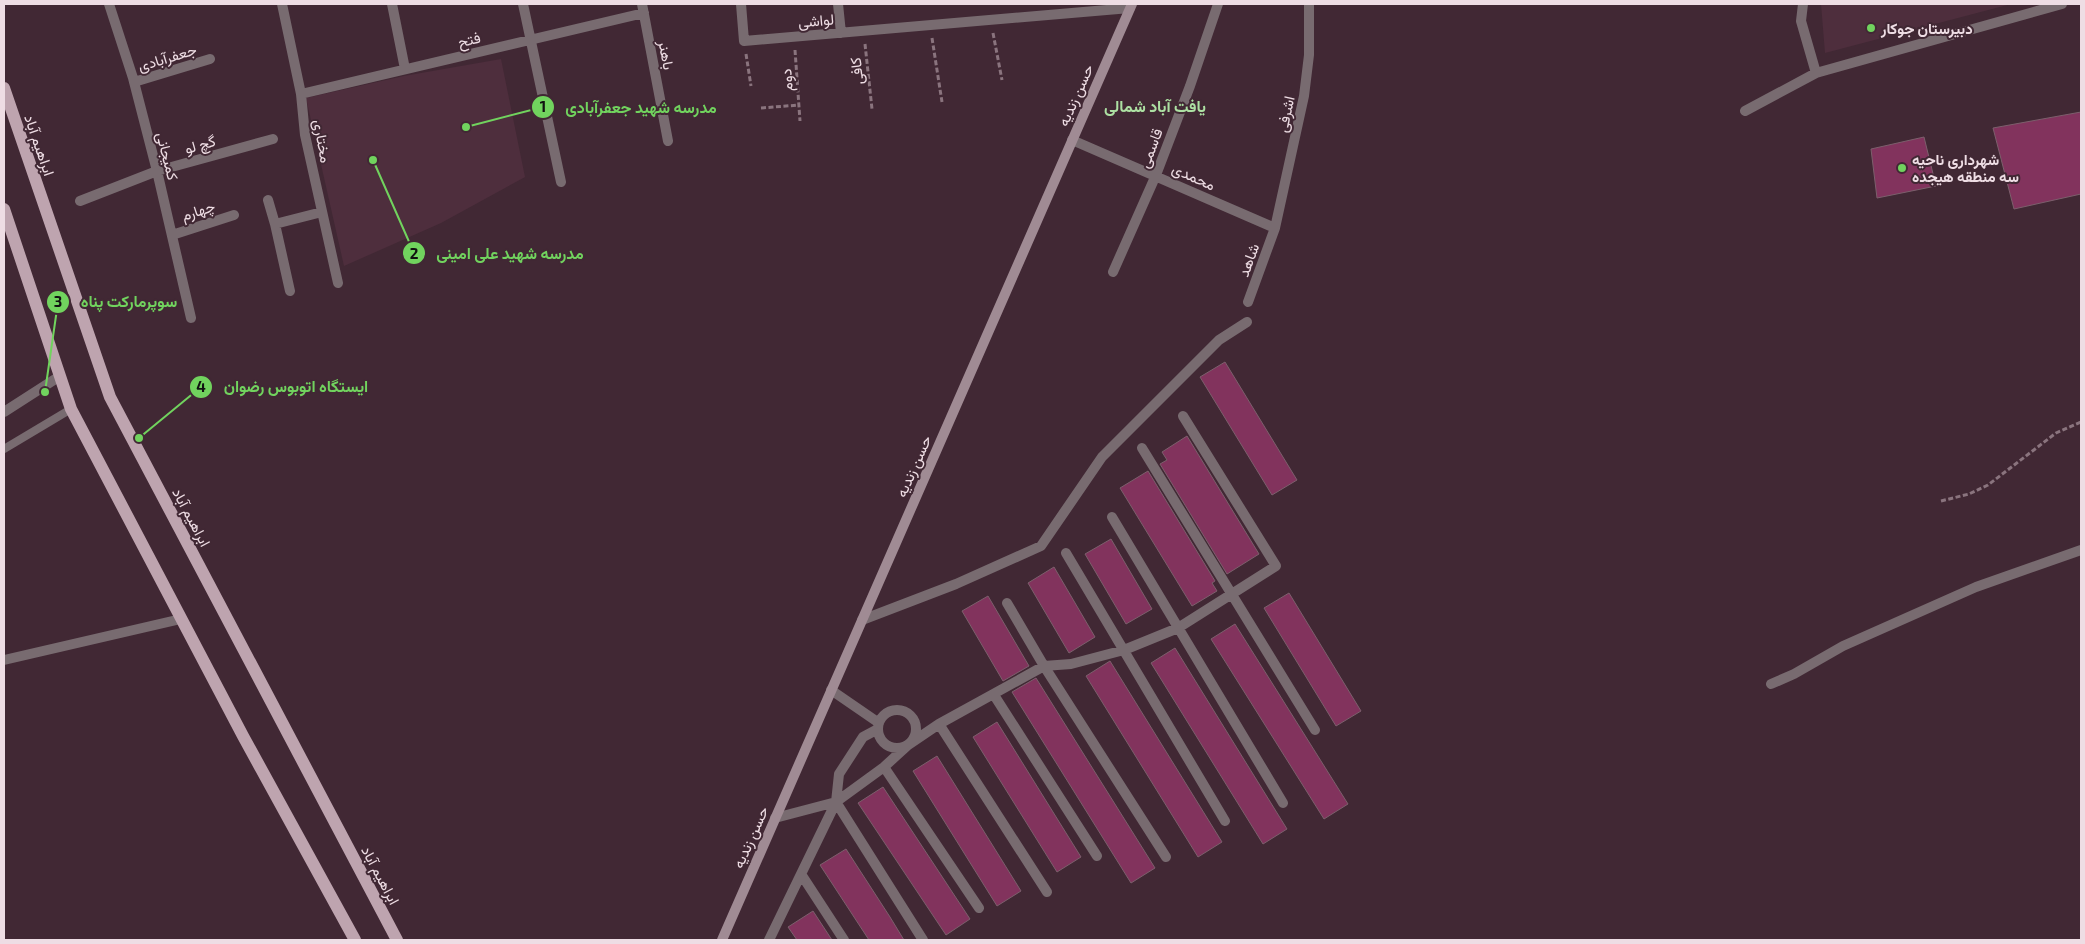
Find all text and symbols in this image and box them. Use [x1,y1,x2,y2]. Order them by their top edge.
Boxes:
street label: لواشی [797,9,835,33]
place label: دبیرستان جوکار [1880,19,1973,38]
marker: دبیرستان جوکار [1865,22,1877,34]
street label: فتح [456,28,483,53]
street label: باهنر [654,38,679,71]
street label: جعفرآبادی [135,40,199,76]
street label: کافی [846,56,868,85]
street label: حسن زندیه [1053,61,1098,129]
street label: دوم [776,68,798,92]
callout: مدرسه شهید جعفرآبادی [530,91,727,122]
street label: اشرفی [1272,94,1300,134]
district label: یافت آباد شمالی [1104,96,1206,116]
text: 1 [540,97,546,115]
text: مدرسه شهید جعفرآبادی [565,97,717,118]
street label: ابراهیم آباد [19,112,59,179]
street label: مختاری [308,118,336,164]
street label: قاسمی [1134,125,1168,171]
street label: کمیجانی [151,130,183,183]
street label: گچ لو [182,131,219,160]
place label: شهرداری ناحیه سه منطقه هیجده [1912,150,2019,186]
street label: محمدی [1169,159,1218,195]
marker: شهرداری ناحیه سه منطقه هیجده [1896,162,1908,174]
street label: چهارم [179,196,218,226]
callout: مدرسه شهید علی امینی [401,238,594,269]
street label: شاهد [1234,241,1262,279]
text: مدرسه شهید علی امینی [436,243,584,264]
text: 2 [410,244,419,262]
callout: سوپرمارکت پناه [46,286,187,317]
text: سوپرمارکت پناه [81,291,178,313]
text: 3 [54,292,62,310]
callout: ایستگاه اتوبوس رضوان [188,371,378,402]
text: ایستگاه اتوبوس رضوان [224,376,368,397]
text: 4 [196,377,206,395]
street label: حسن زندیه [891,432,936,500]
street label: ابراهیم آباد [167,485,215,550]
street label: حسن زندیه [728,803,773,871]
street label: ابراهیم آباد [356,843,404,908]

